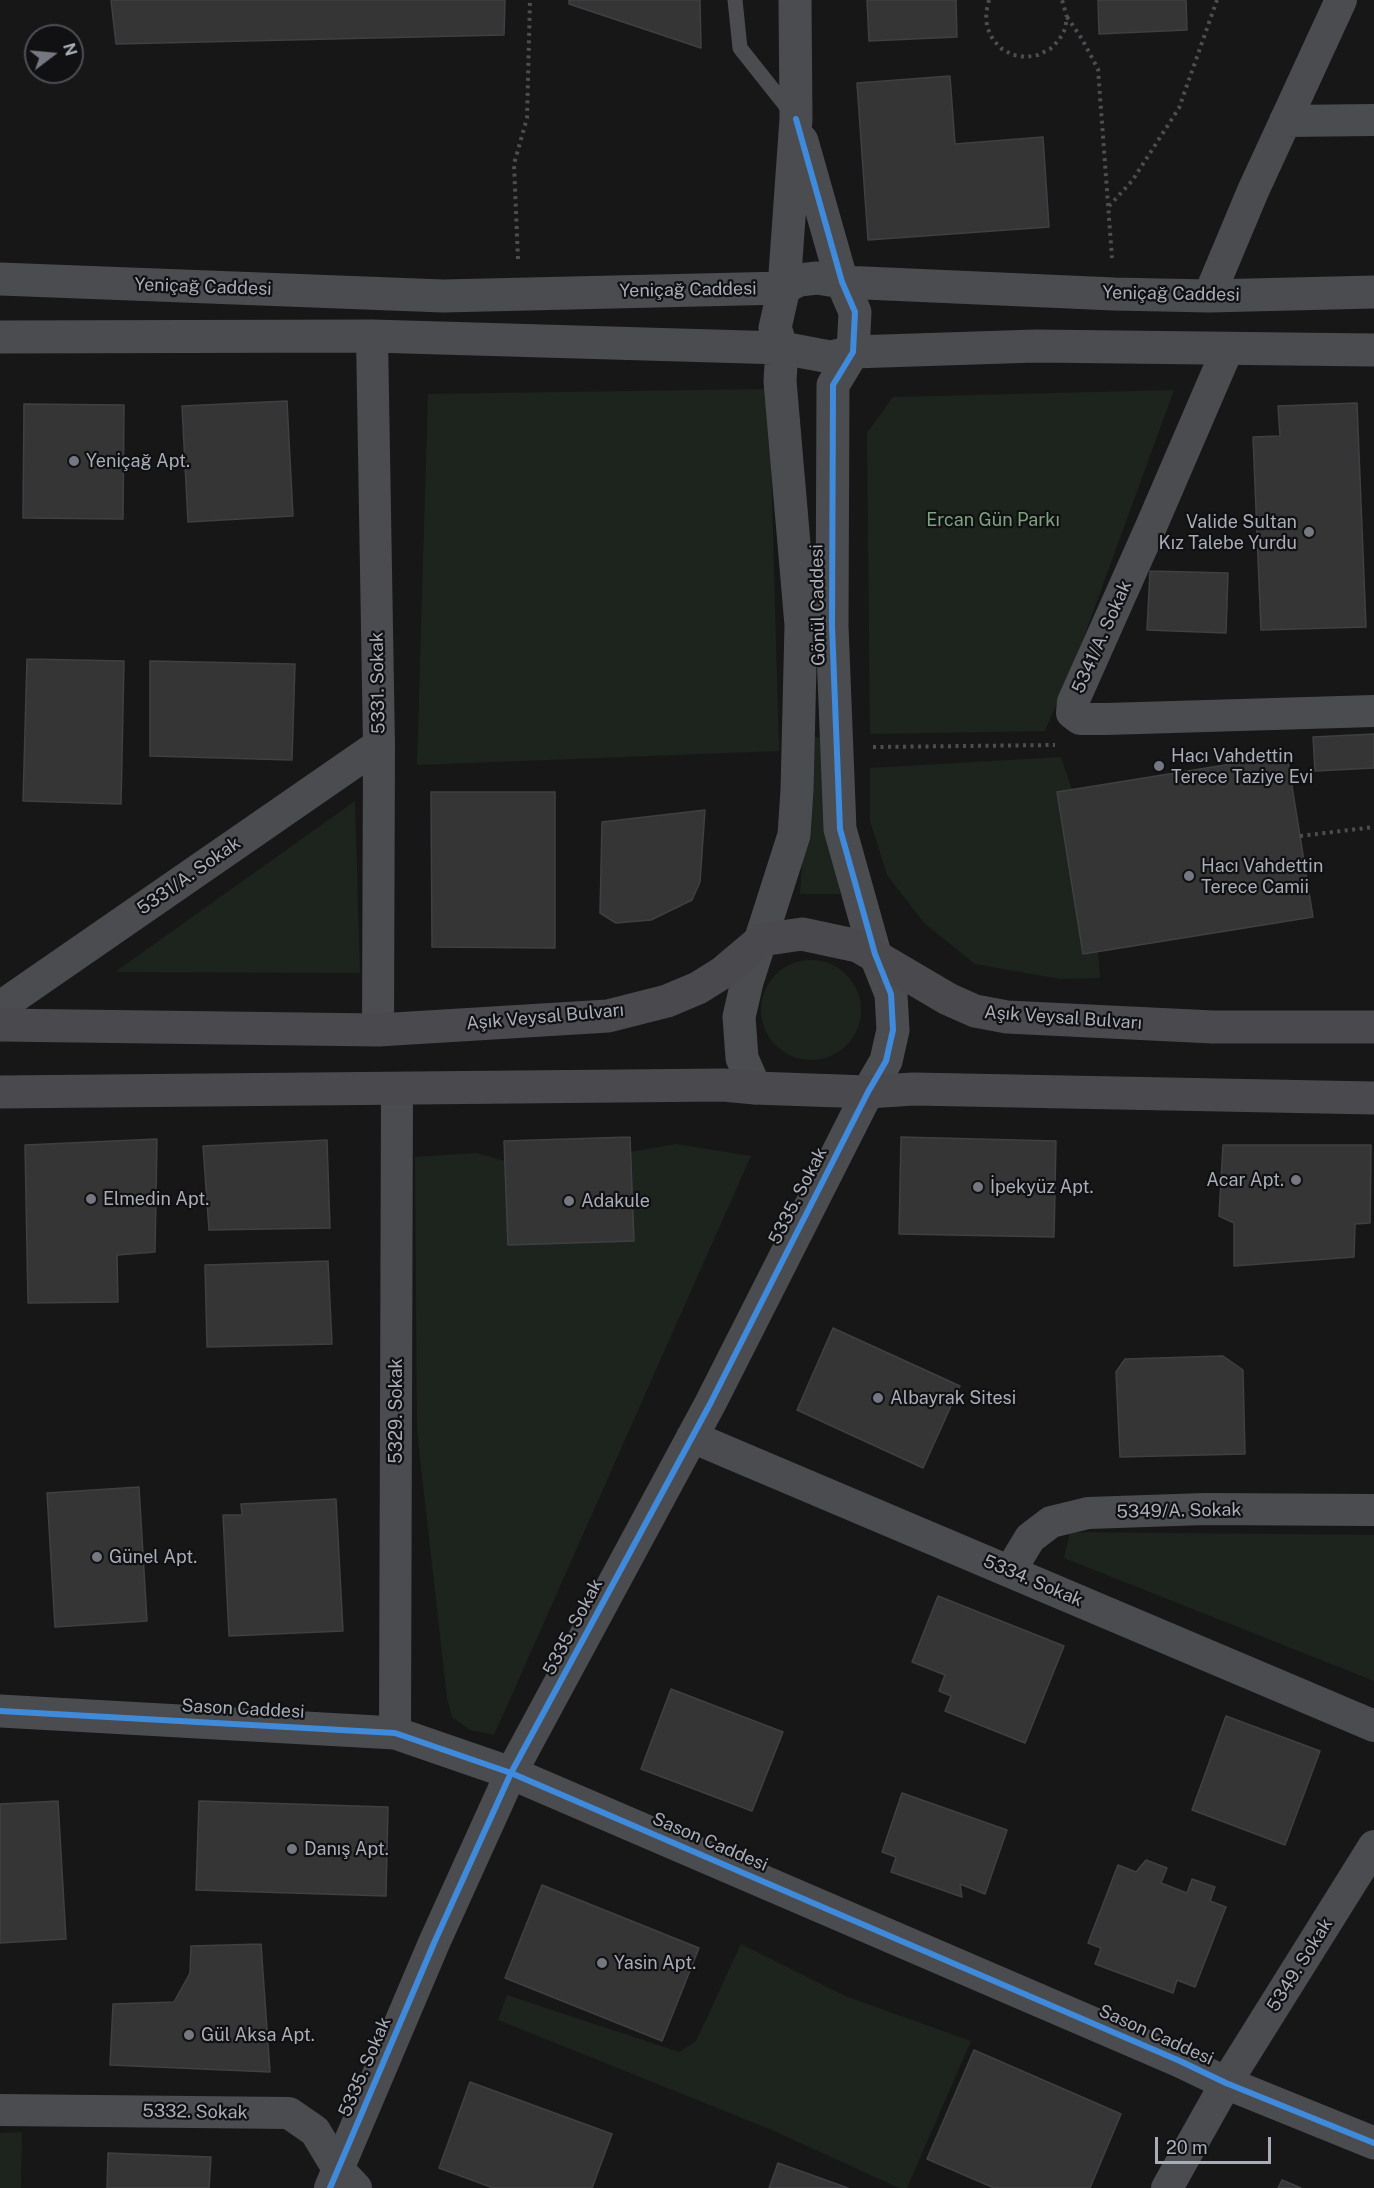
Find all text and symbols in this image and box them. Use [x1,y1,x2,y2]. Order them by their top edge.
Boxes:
north arrow [24,24,84,84]
text: N [59,41,81,58]
street label: Yeniçağ Caddesi [134,274,272,300]
street label: Yeniçağ Caddesi [619,278,757,302]
street label: Yeniçağ Caddesi [1102,282,1240,306]
place label: Yeniçağ Apt. [86,450,190,472]
marker: Yeniçağ Apt. [67,454,81,468]
park label: Ercan Gün Parkı [926,509,1060,531]
place label: Valide Sultan Kız Talebe Yurdu [1159,511,1297,554]
marker: Valide Sultan Kız Talebe Yurdu [1302,525,1316,539]
street label: Gönül Caddesi [806,544,830,666]
street label: 5341/A. Sokak [1067,577,1137,697]
street label: 5331. Sokak [366,632,390,734]
place label: Hacı Vahdettin Terece Taziye Evi [1171,745,1313,788]
marker: Hacı Vahdettin Terece Taziye Evi [1152,759,1166,773]
street label: 5331/A. Sokak [133,832,245,920]
place label: Hacı Vahdettin Terece Camii [1201,855,1323,898]
marker: Hacı Vahdettin Terece Camii [1182,869,1196,883]
street label: Aşık Veysal Bulvarı [465,999,625,1035]
street label: Aşık Veysal Bulvarı [983,1002,1143,1034]
street label: 5335. Sokak [764,1144,832,1248]
place label: Acar Apt. [1206,1169,1284,1191]
marker: Acar Apt. [1289,1173,1303,1187]
place label: İpekyüz Apt. [990,1176,1094,1198]
marker: İpekyüz Apt. [971,1180,985,1194]
place label: Elmedin Apt. [103,1188,209,1210]
place label: Adakule [581,1190,650,1212]
marker: Elmedin Apt. [84,1192,98,1206]
marker: Adakule [562,1194,576,1208]
street label: 5329. Sokak [385,1358,407,1464]
place label: Albayrak Sitesi [890,1387,1016,1409]
marker: Albayrak Sitesi [871,1391,885,1405]
street label: 5349/A. Sokak [1116,1499,1242,1523]
place label: Günel Apt. [109,1546,197,1568]
marker: Günel Apt. [90,1550,104,1564]
street label: 5334. Sokak [980,1550,1086,1612]
street label: 5335. Sokak [539,1575,607,1679]
street label: Sason Caddesi [181,1695,305,1723]
street label: Sason Caddesi [649,1808,771,1876]
place label: Danış Apt. [304,1838,389,1860]
marker: Danış Apt. [285,1842,299,1856]
street label: 5349. Sokak [1263,1914,1337,2016]
place label: Yasin Apt. [614,1952,696,1974]
marker: Yasin Apt. [595,1956,609,1970]
street label: Sason Caddesi [1095,2000,1217,2070]
street label: 5335. Sokak [334,2014,396,2120]
place label: Gül Aksa Apt. [201,2024,315,2046]
marker: Gül Aksa Apt. [182,2028,196,2042]
street label: 5332. Sokak [142,2100,248,2124]
scale bar [1158,2125,1274,2163]
text: 20 m [1166,2137,1208,2158]

